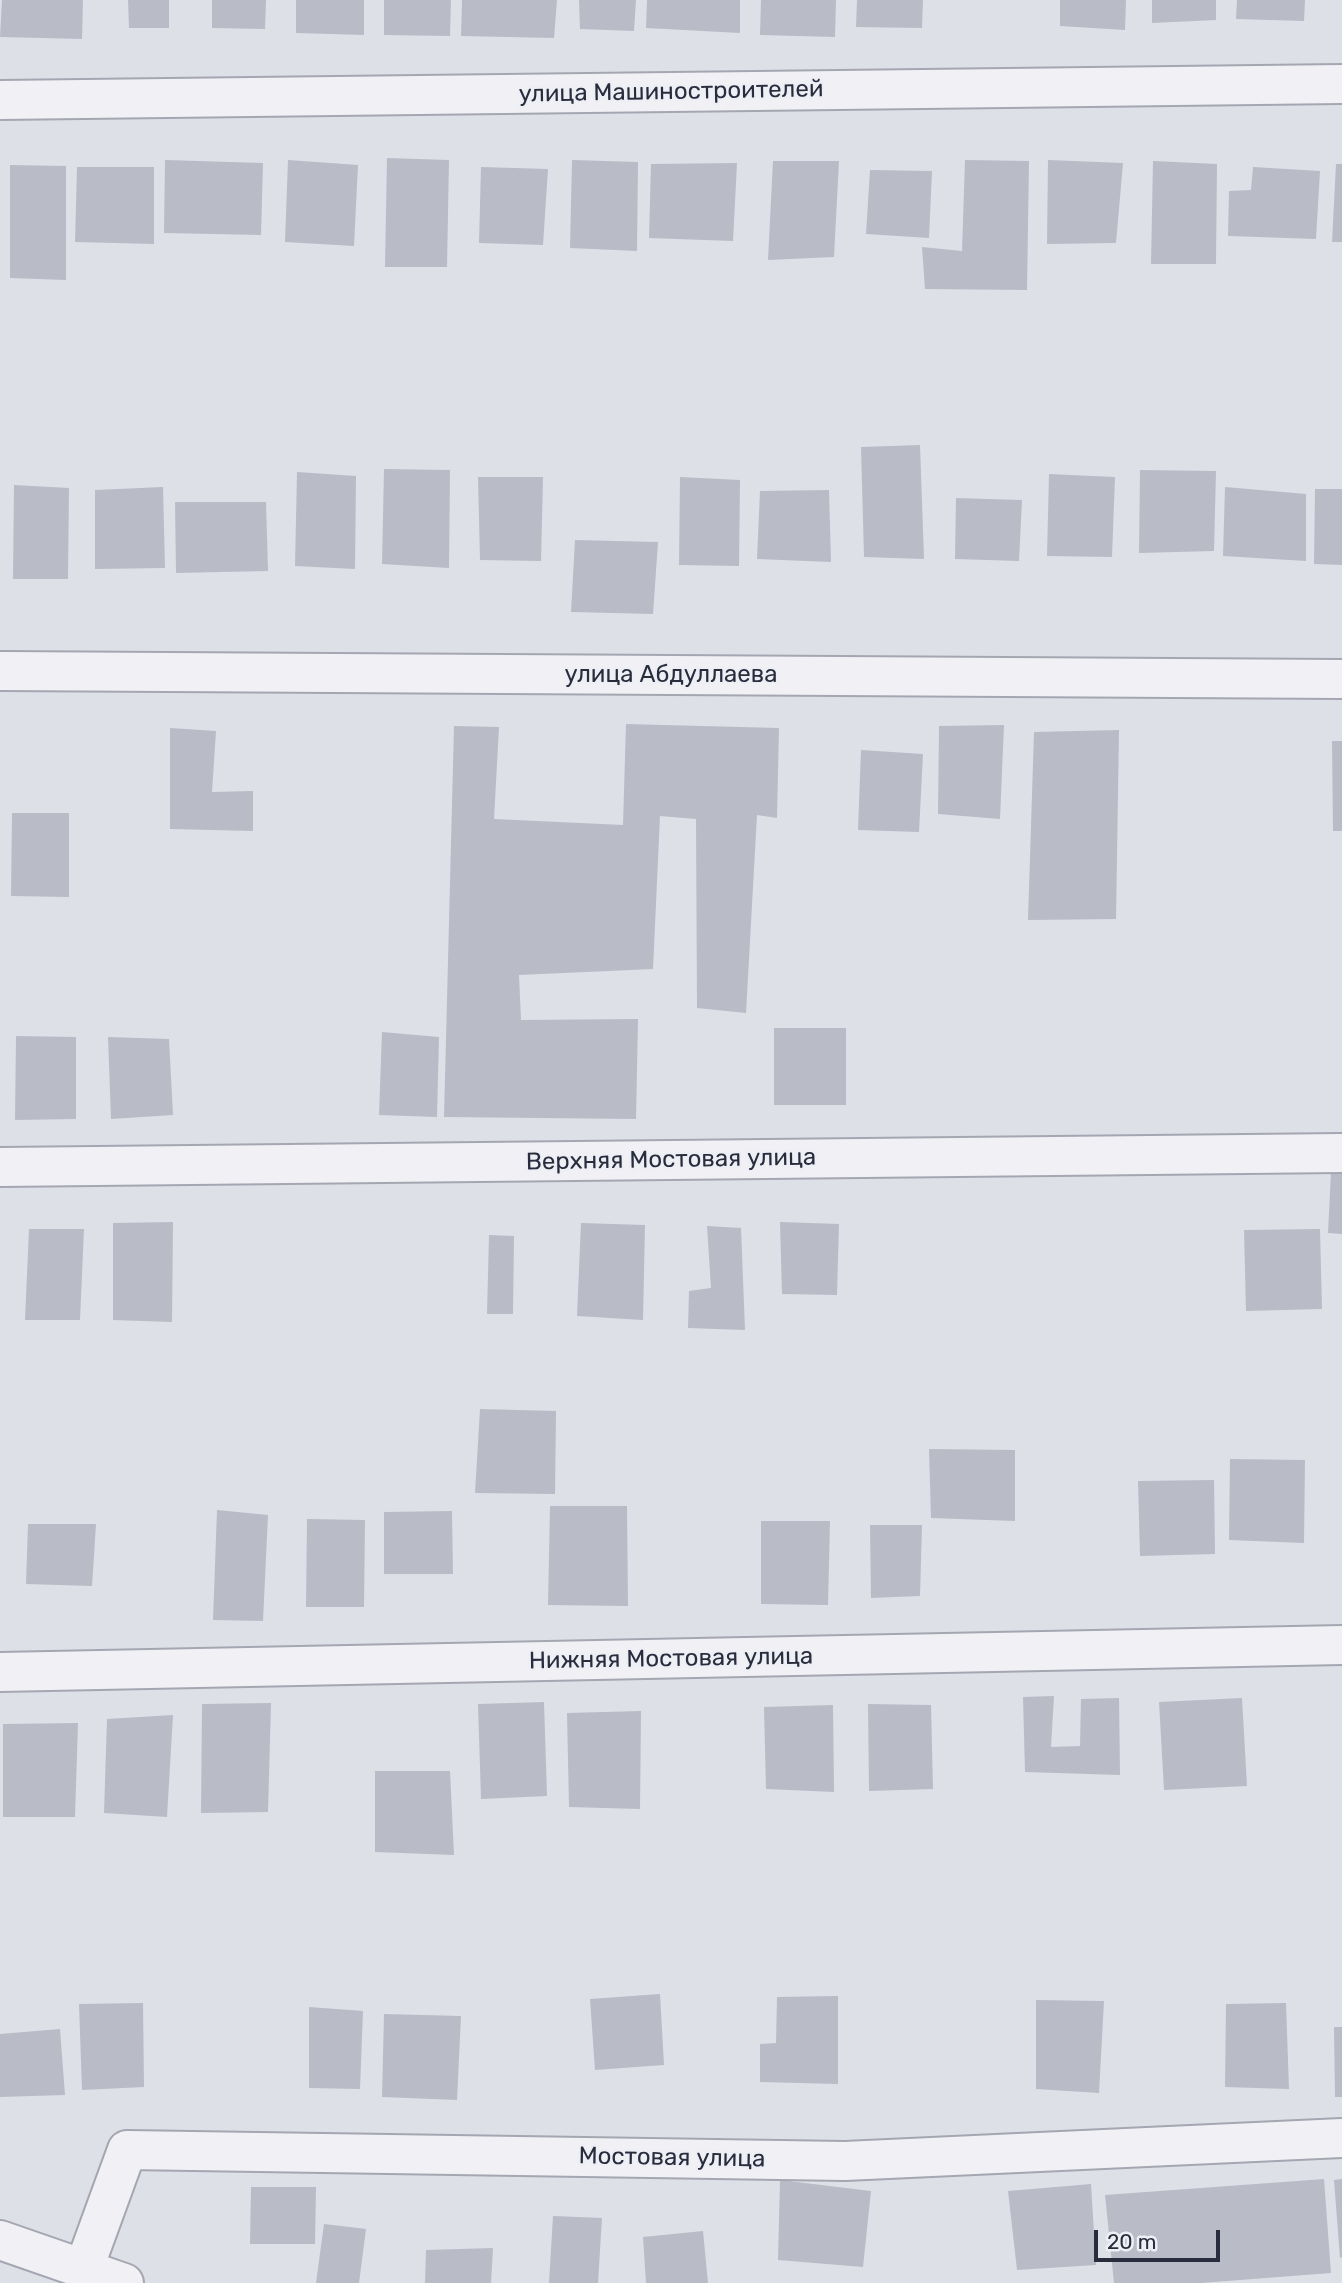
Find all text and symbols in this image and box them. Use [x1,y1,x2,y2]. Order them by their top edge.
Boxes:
street label: улица Машиностроителей [518,75,824,109]
street label: улица Абдуллаева [565,661,777,689]
street label: Верхняя Мостовая улица [526,1143,816,1177]
street label: Нижняя Мостовая улица [529,1642,813,1676]
street label: Мостовая улица [578,2142,766,2174]
scale bar [1097,2216,1223,2260]
text: 20 m [1107,2229,1156,2254]

